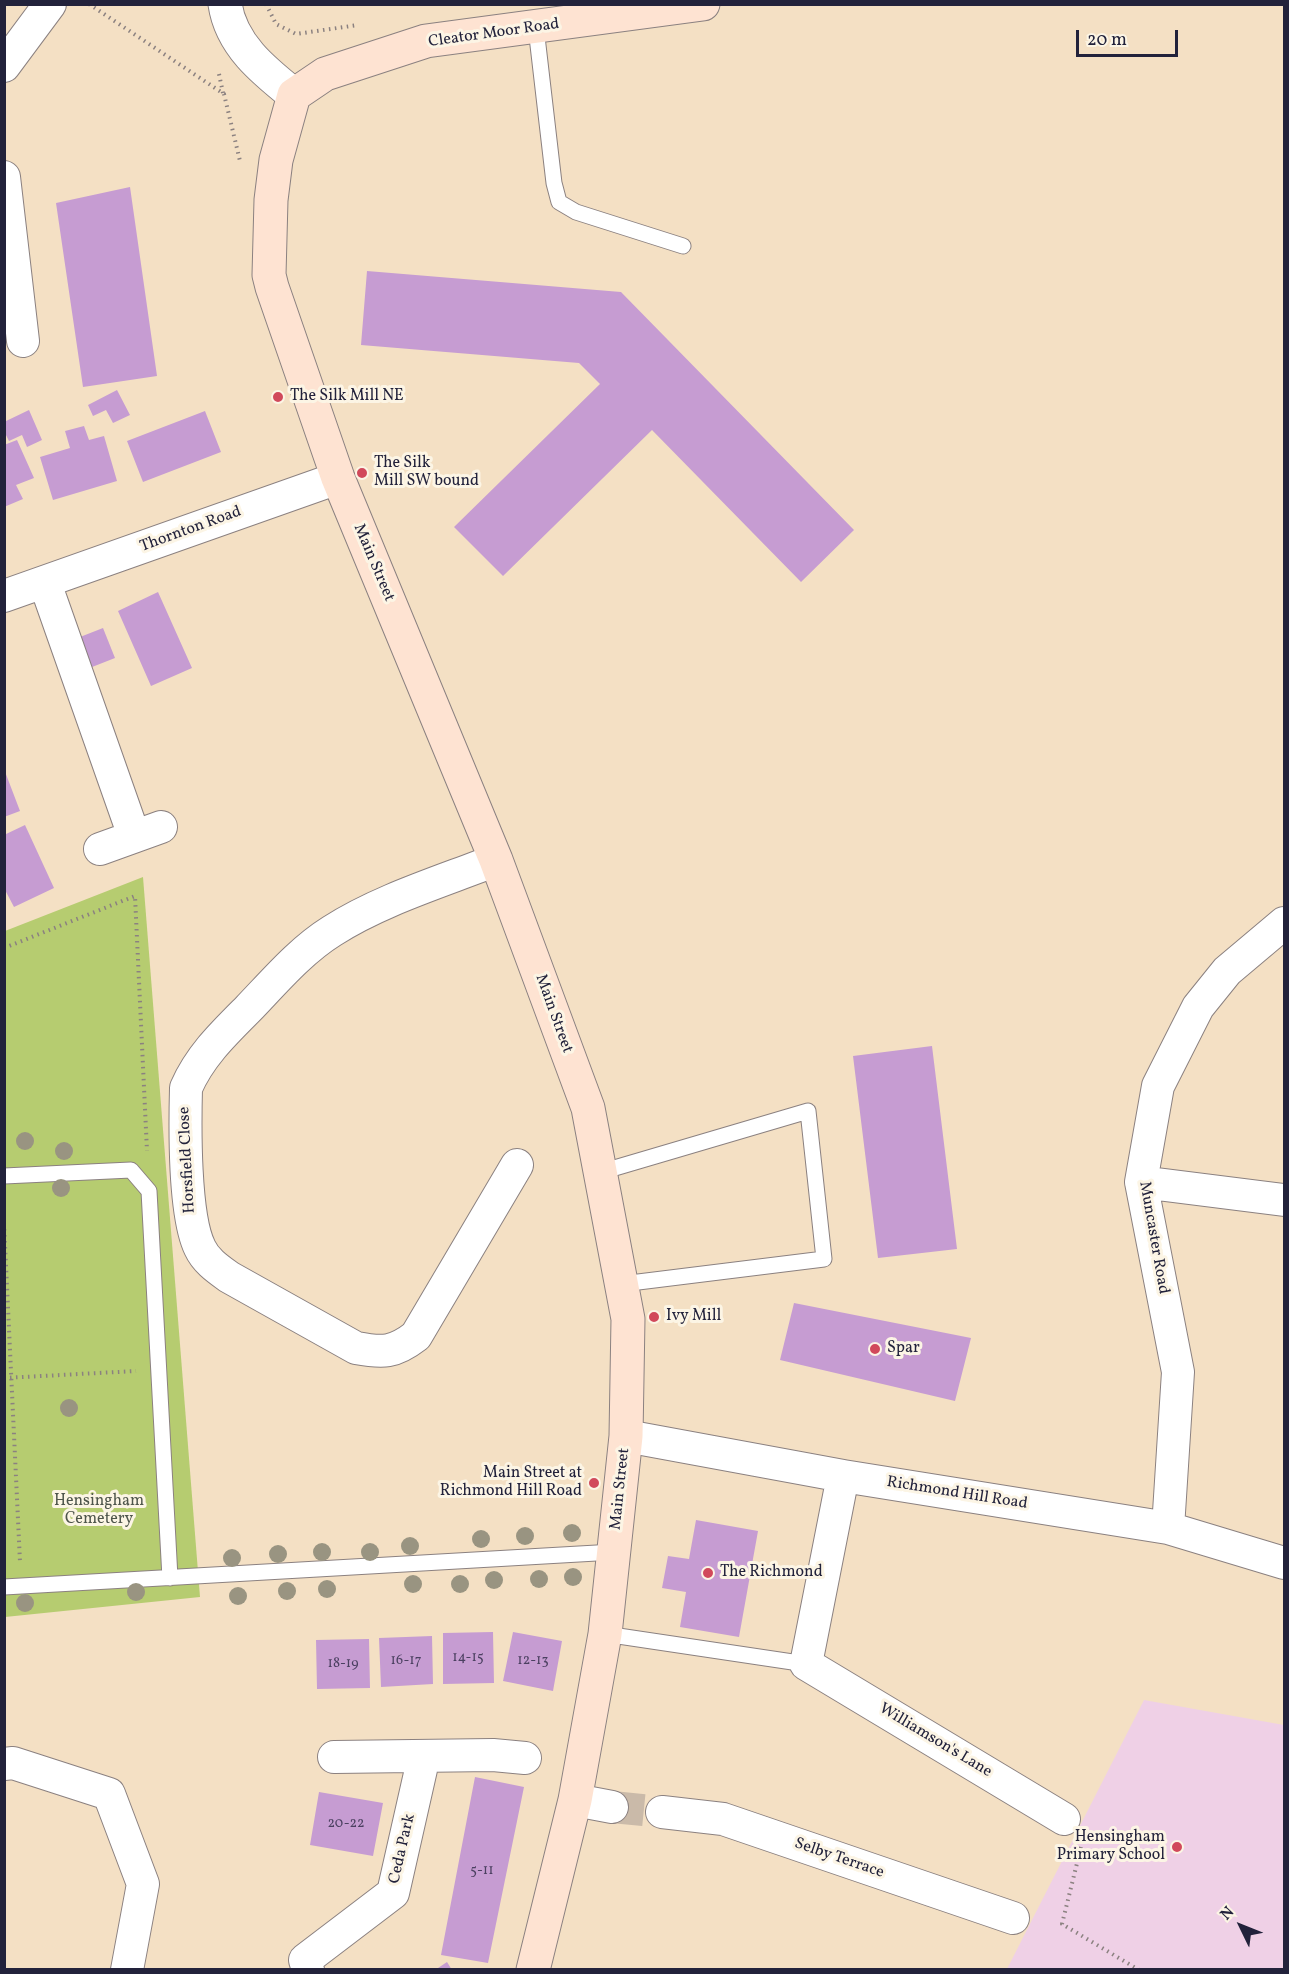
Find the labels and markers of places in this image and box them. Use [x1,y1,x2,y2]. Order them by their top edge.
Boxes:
place label: The Silk Mill NE [290,387,404,407]
marker: The Silk Mill NE [271,390,285,404]
place label: The Silk Mill SW bound [374,454,479,492]
marker: The Silk Mill SW bound [355,466,369,480]
place label: Ivy Mill [666,1307,721,1327]
marker: Ivy Mill [647,1310,661,1324]
place label: Spar [887,1339,920,1359]
marker: Spar [868,1342,882,1356]
place label: Main Street at Richmond Hill Road [440,1464,582,1502]
marker: Main Street at Richmond Hill Road [587,1476,601,1490]
place label: The Richmond [720,1563,823,1583]
marker: The Richmond [701,1566,715,1580]
place label: Hensingham Primary School [1057,1828,1165,1866]
marker: Hensingham Primary School [1170,1840,1184,1854]

